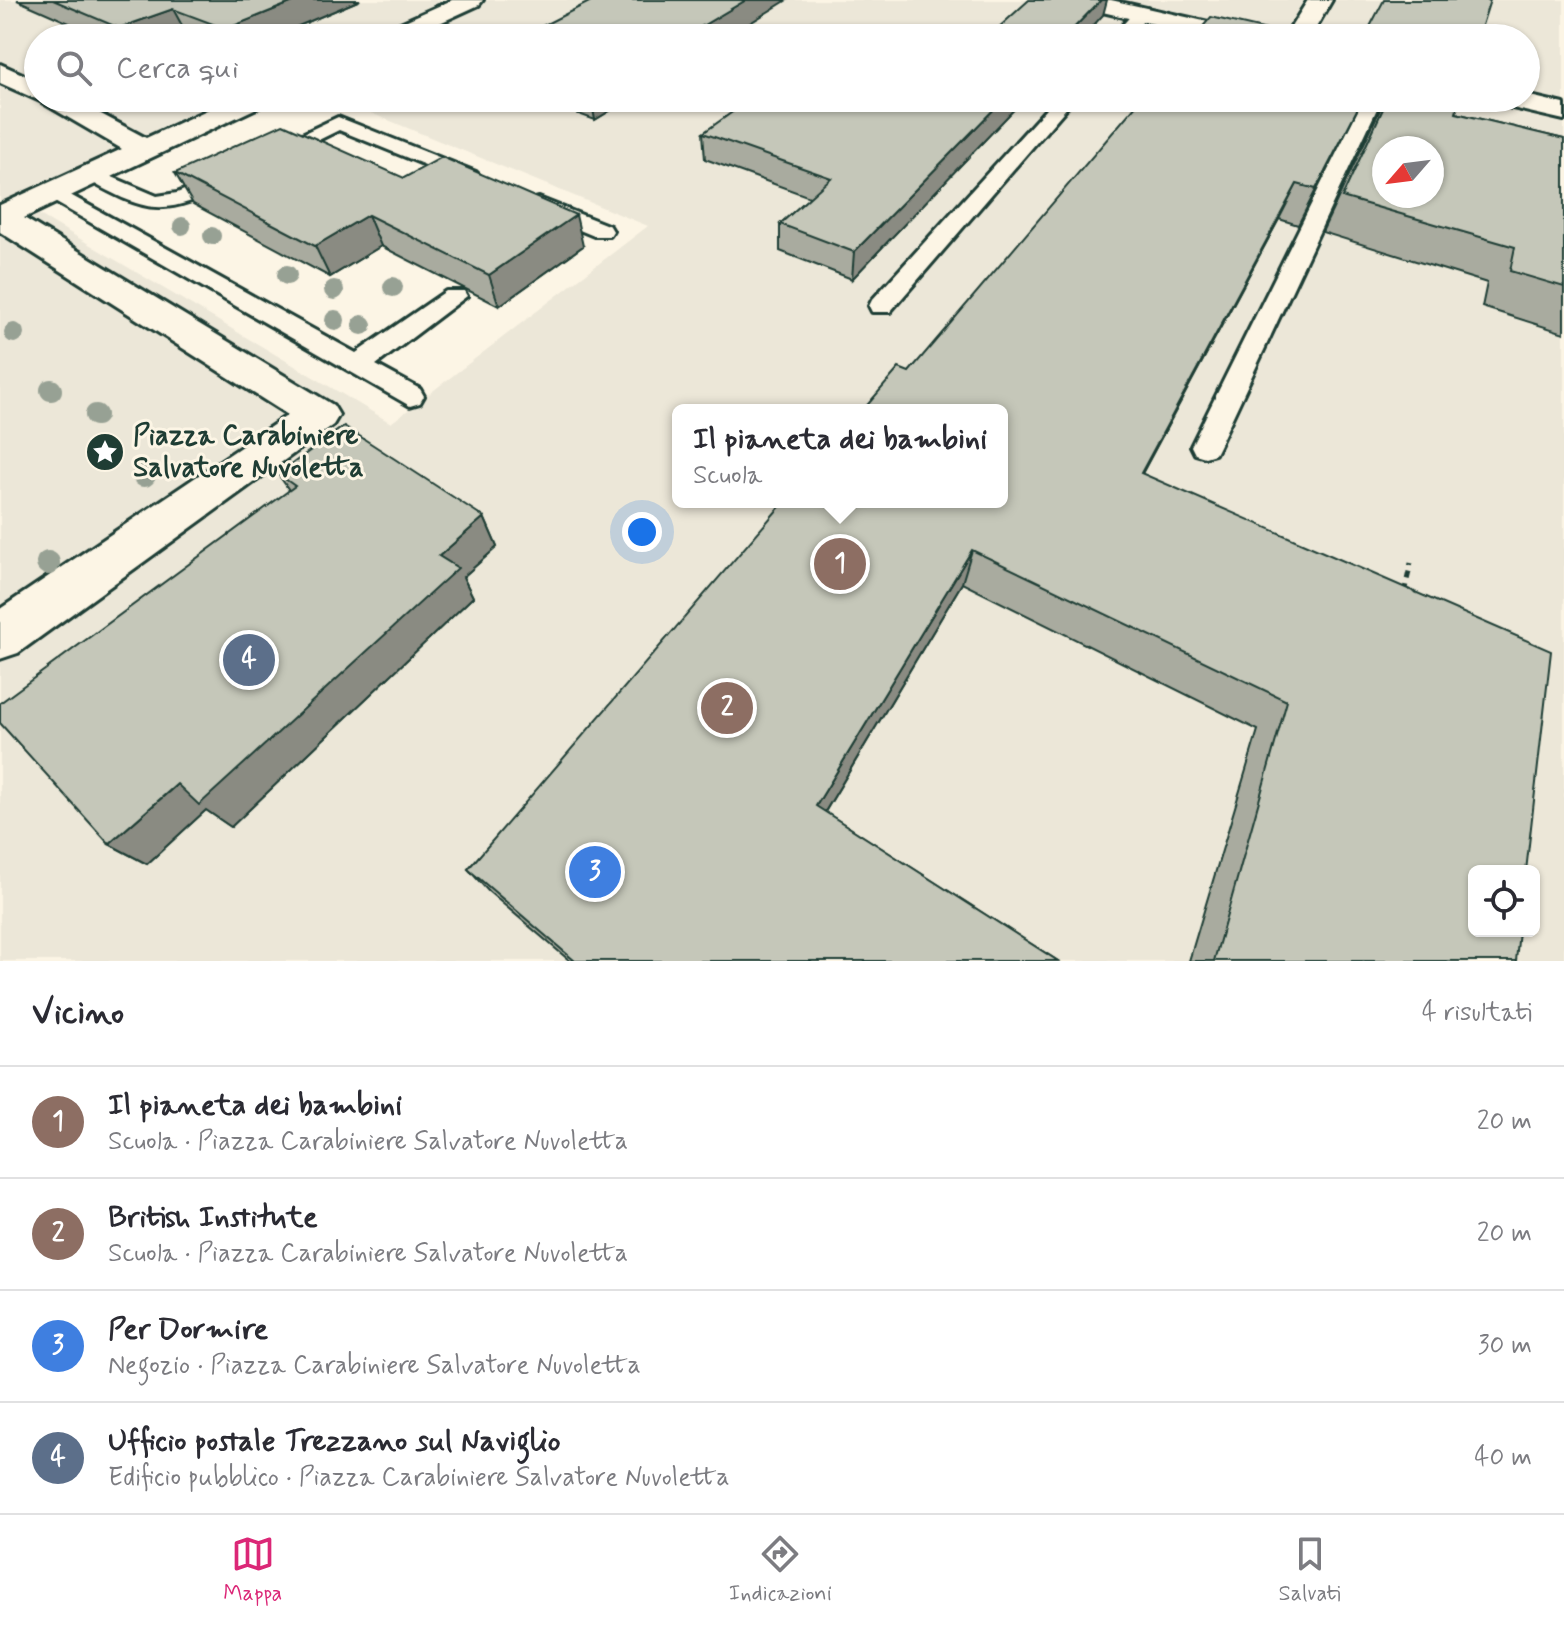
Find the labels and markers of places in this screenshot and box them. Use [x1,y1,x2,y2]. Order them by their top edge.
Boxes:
place label: Piazza Carabiniere Salvatore Nuvoletta [133,418,364,487]
place icon: Piazza Carabiniere Salvatore Nuvoletta [84,431,126,473]
pin: 1 [814,534,866,594]
pin: 4 [223,630,275,690]
pin: 2 [701,678,753,738]
pin: 3 [569,842,621,902]

